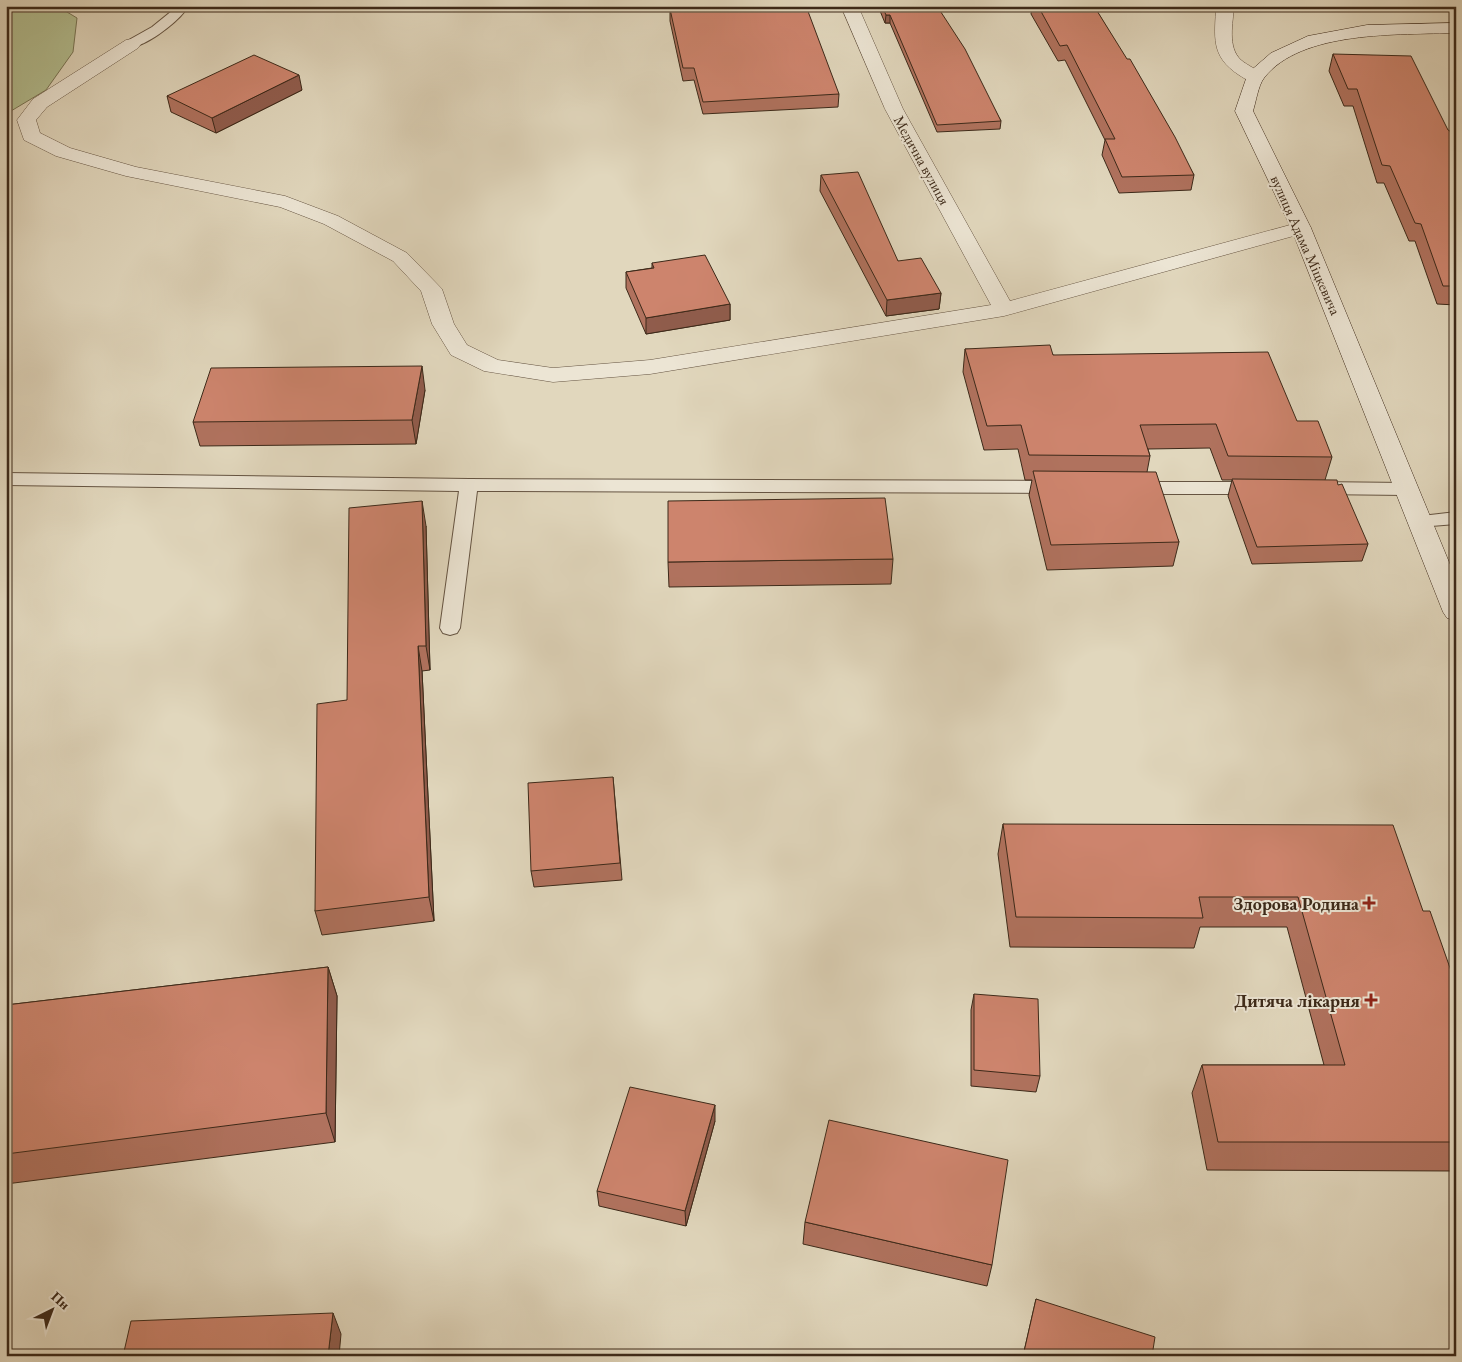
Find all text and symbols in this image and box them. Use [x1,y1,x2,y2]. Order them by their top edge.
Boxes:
street label: Медична вулиця [890,112,954,208]
street label: вулиця Адама Міцкевича [1267,172,1345,318]
place label: Здорова Родина [1233,892,1359,915]
marker: Здорова Родина [1363,897,1375,909]
place label: Дитяча лікарня [1234,989,1360,1012]
marker: Дитяча лікарня [1364,993,1378,1007]
north arrow [28,1284,78,1334]
text: Пн [48,1287,74,1313]

